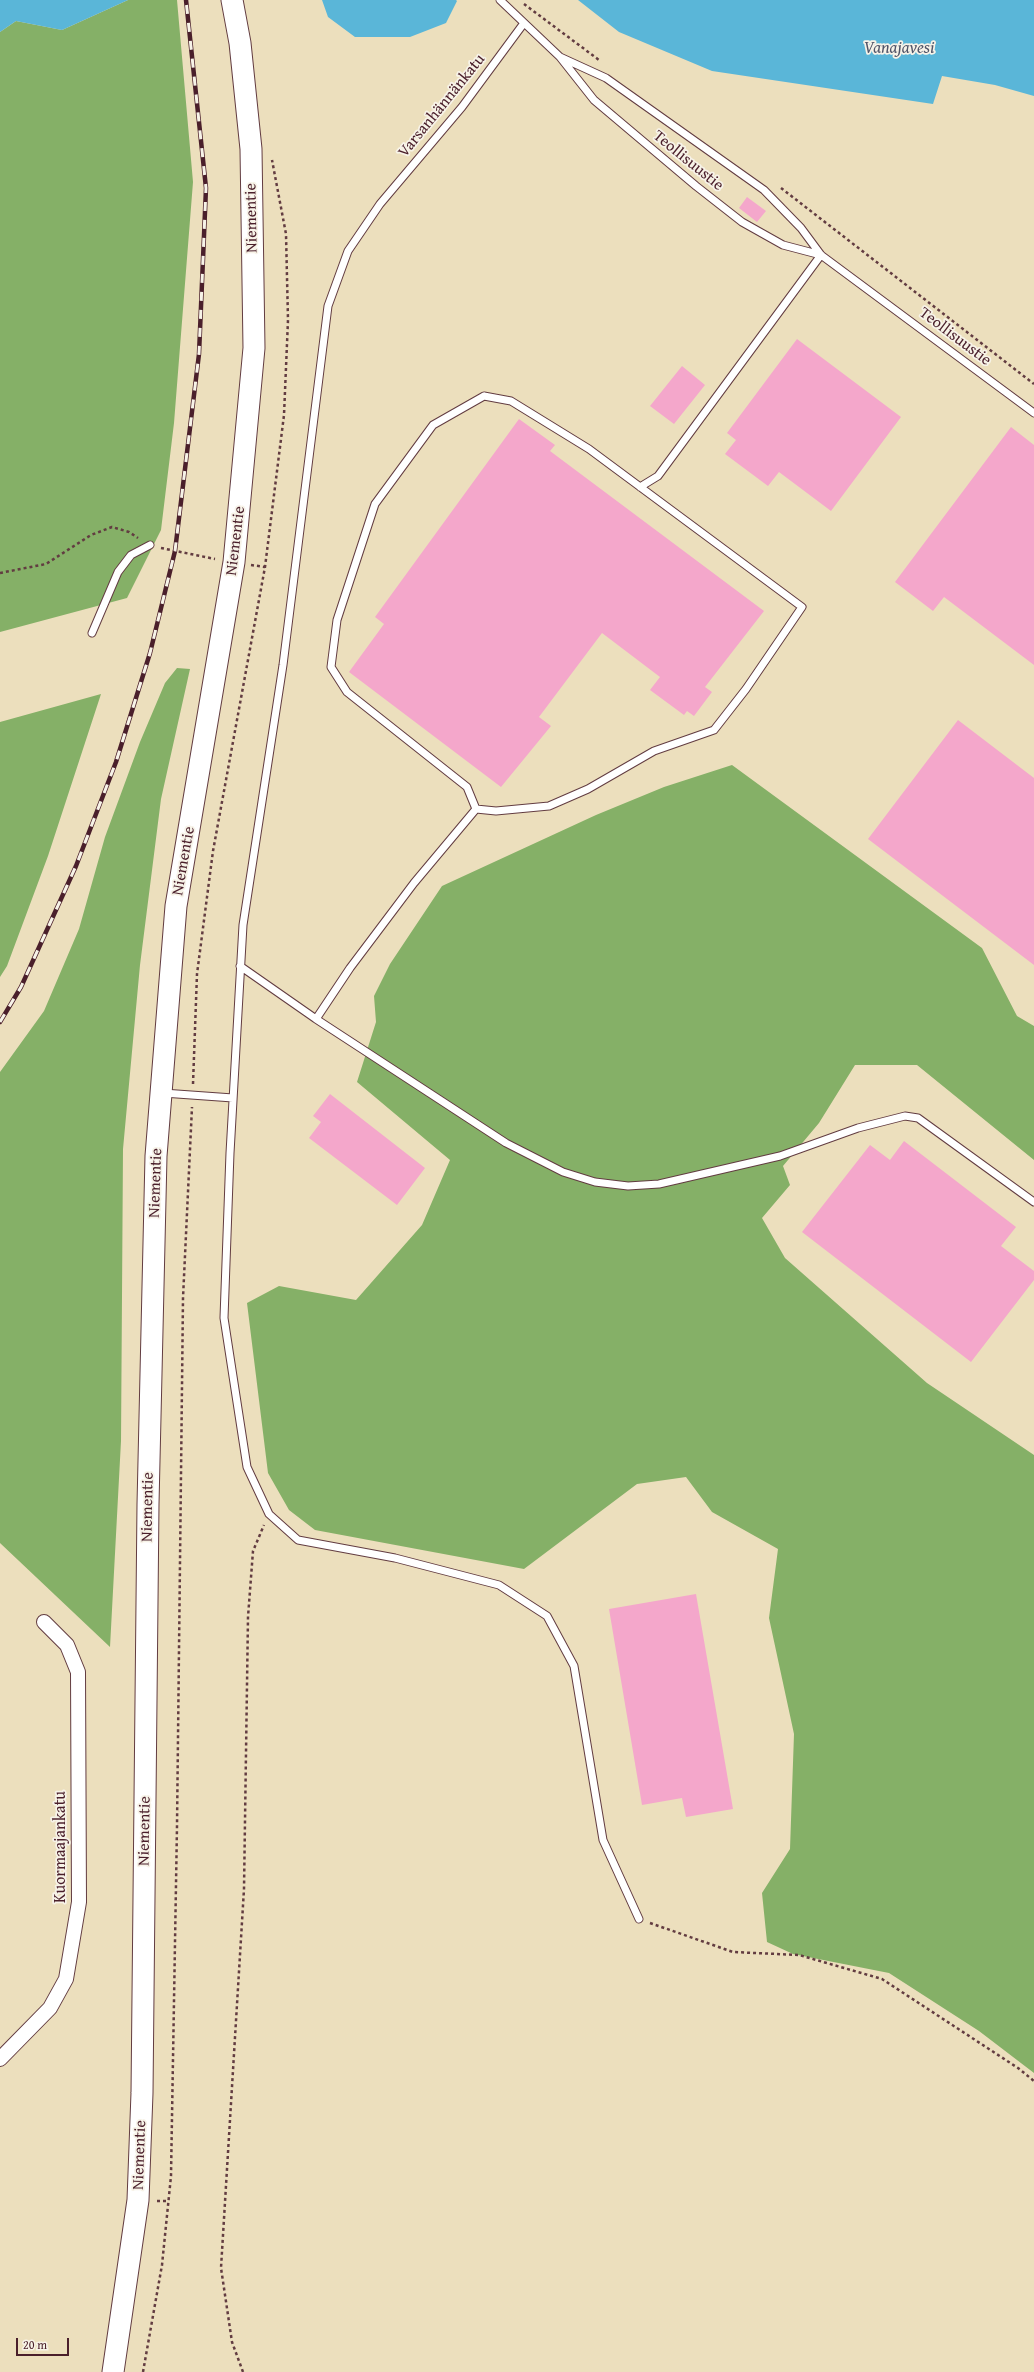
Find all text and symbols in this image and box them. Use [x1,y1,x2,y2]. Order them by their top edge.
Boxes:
water label: Vanajavesi [864,39,934,59]
street label: Varsanhännänkatu [394,50,490,162]
street label: Teollisuustie [649,127,727,195]
street label: Niementie [242,183,262,253]
street label: Teollisuustie [915,304,995,370]
street label: Niementie [222,505,250,577]
street label: Niementie [168,825,200,897]
street label: Niementie [145,1148,167,1218]
street label: Niementie [138,1472,158,1542]
street label: Kuormaajankatu [51,1791,71,1903]
street label: Niementie [135,1796,155,1866]
street label: Niementie [129,2120,151,2190]
scale bar [18,2330,71,2356]
text: 20 m [23,2336,47,2353]

